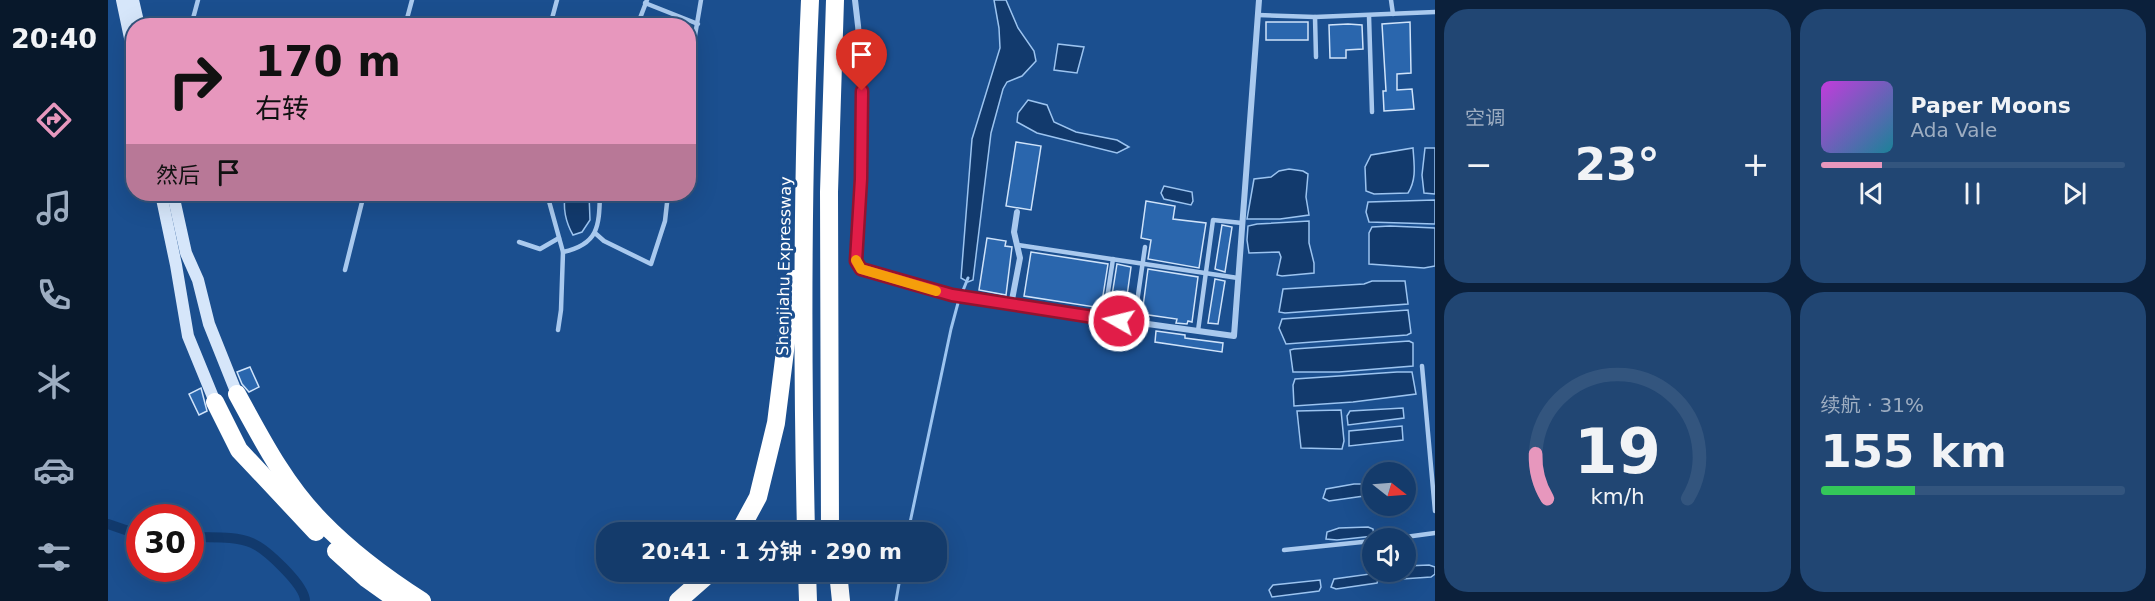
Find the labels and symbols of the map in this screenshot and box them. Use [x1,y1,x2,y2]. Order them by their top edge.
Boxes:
pin [836,29,887,91]
street label: Shenjiahu Expressway [773,176,795,356]
position arrow [1087,289,1151,353]
north arrow [1362,462,1416,516]
speed limit sign: 30 [126,504,204,582]

